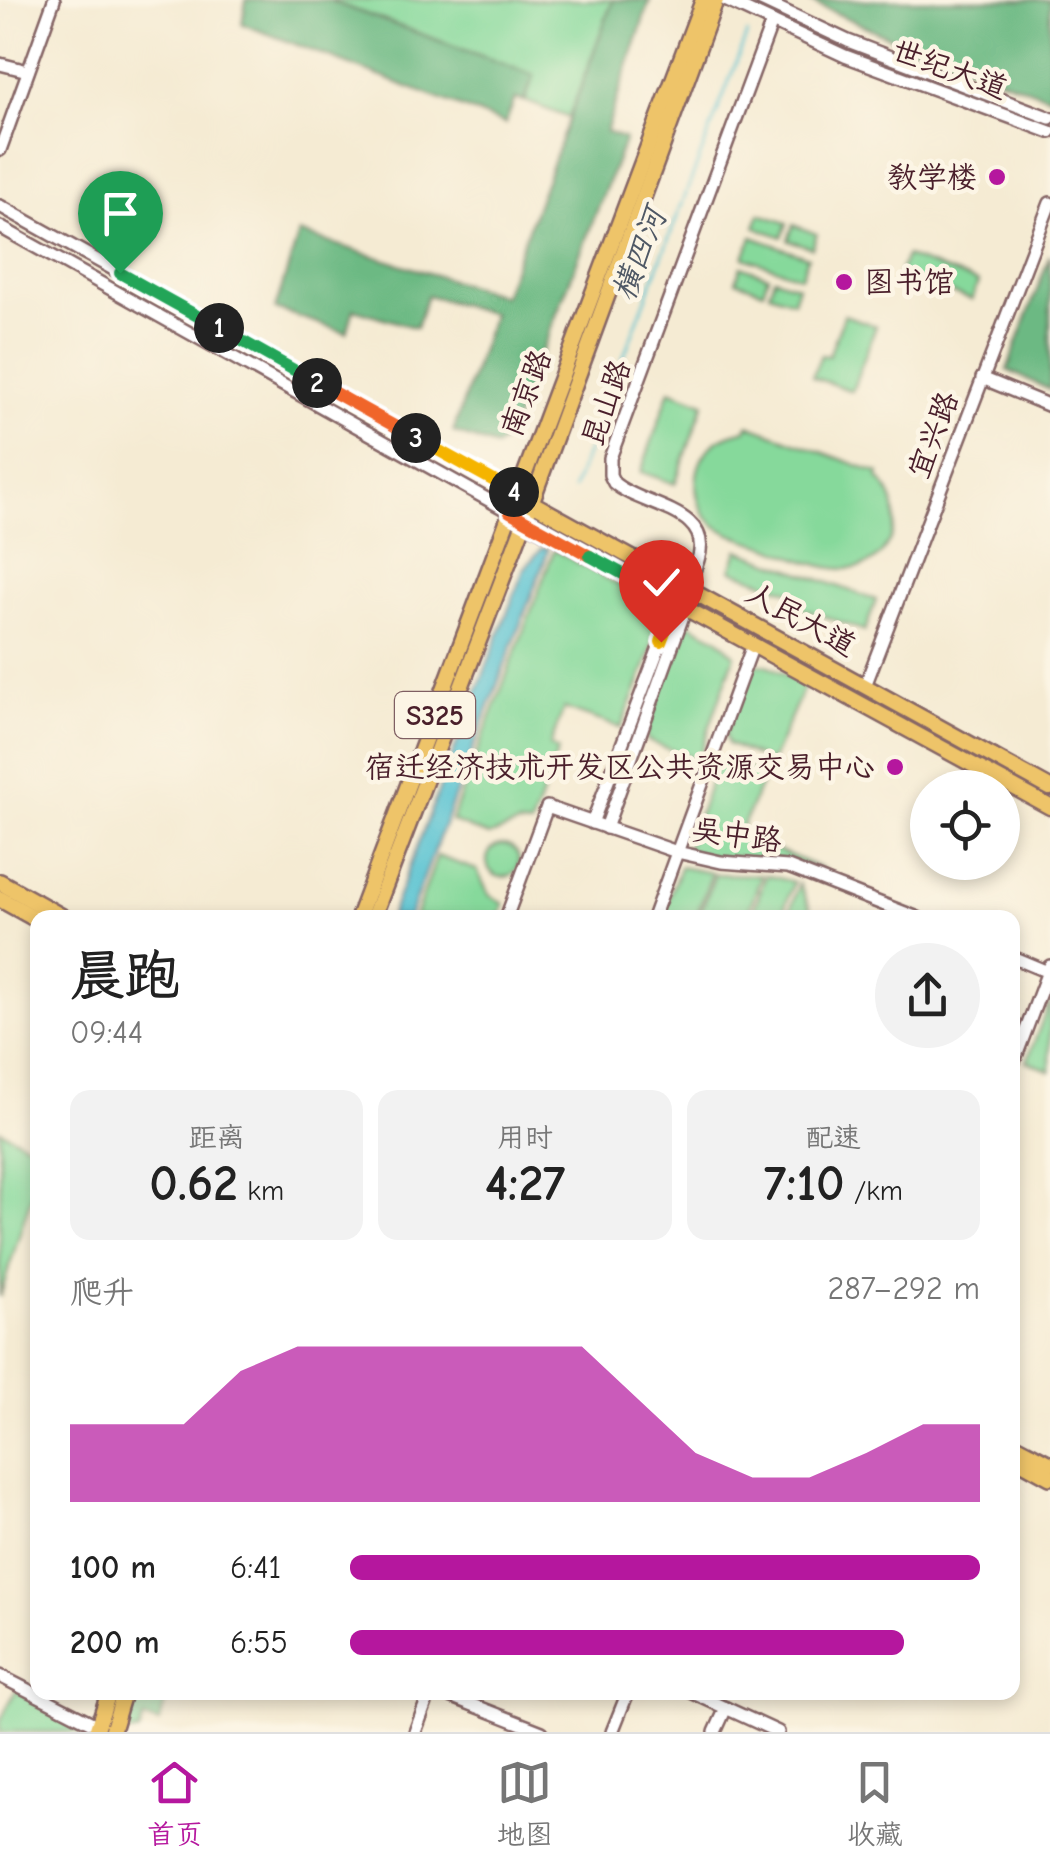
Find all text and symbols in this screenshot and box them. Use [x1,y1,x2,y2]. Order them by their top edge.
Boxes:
street label: 世纪大道 [887,33,1012,106]
place label: 教学楼 [887,160,977,195]
marker: 教学楼 [986,166,1008,188]
pin [78,171,163,274]
icon: arrive [93,186,148,241]
water label: 横四河 [605,198,676,306]
place label: 图书馆 [864,265,954,300]
marker: 图书馆 [833,271,855,293]
pin: 1 [194,303,244,353]
text: 1 [213,312,225,344]
street label: 南京路 [494,345,559,441]
street label: 昆山路 [575,355,638,451]
pin: 2 [292,358,342,408]
text: 2 [310,367,324,399]
street label: 宜兴路 [901,387,966,483]
pin: 3 [391,413,441,463]
text: 3 [409,422,423,454]
pin: 4 [489,467,539,517]
text: 4 [507,476,521,508]
pin [619,540,704,643]
icon: check [634,555,689,610]
street label: 人民大道 [740,575,862,664]
road number: S325 [395,692,475,738]
place label: 宿迁经济技术开发区公共资源交易中心 [365,750,875,785]
marker: 宿迁经济技术开发区公共资源交易中心 [884,756,906,778]
map controls [910,770,1020,880]
button: locate [910,770,1020,880]
street label: 吴中路 [690,812,784,859]
button: share [875,943,980,1048]
text: 晨跑 [70,944,180,1008]
text: 09:44 [70,1014,143,1051]
text: 距离 [189,1122,245,1154]
text: 用时 [497,1122,553,1154]
text: 配速 [805,1122,861,1154]
text: 0.62 [149,1155,238,1213]
text: 4:27 [485,1155,565,1213]
text: 7:10 [764,1155,845,1213]
text: km [238,1175,284,1207]
text: /km [845,1175,903,1207]
text: 287–292 m [827,1270,980,1307]
text: 爬升 [70,1274,134,1311]
text: 100 m [70,1549,156,1586]
text: 6:41 [230,1549,281,1586]
text: 200 m [70,1624,159,1661]
text: 6:55 [230,1624,288,1661]
tab: 首页 [147,1755,203,1852]
tab: 地图 [497,1755,553,1852]
tab: 收藏 [847,1755,903,1852]

